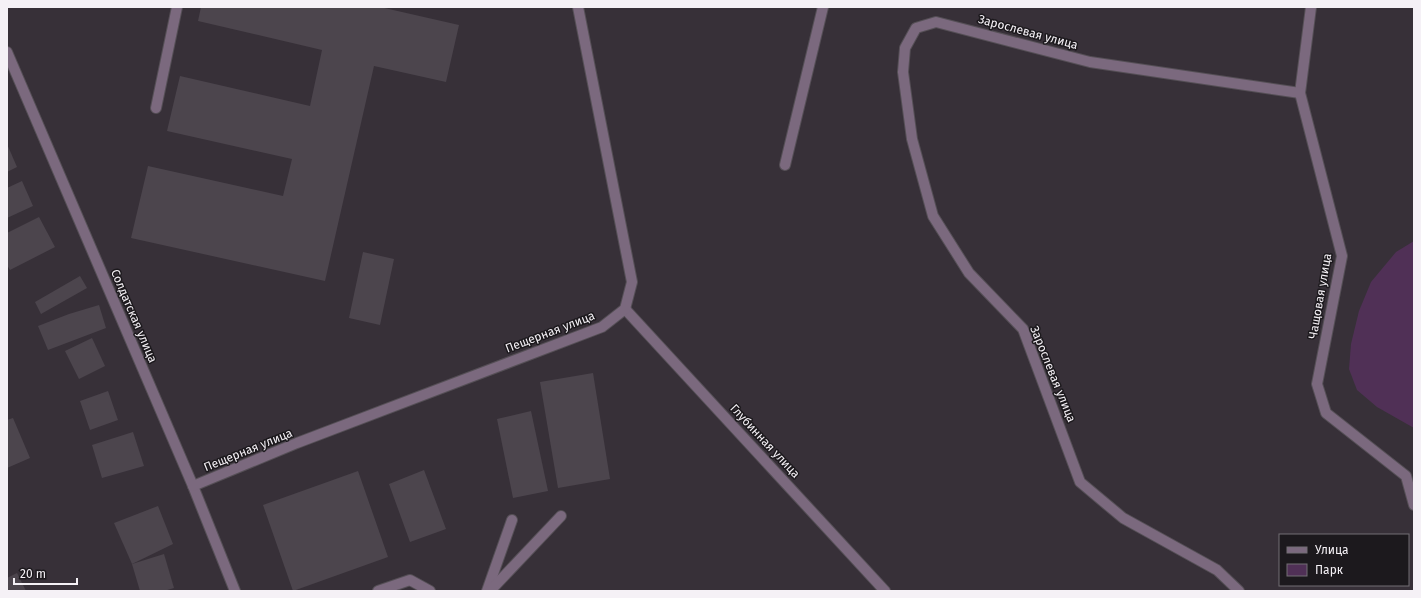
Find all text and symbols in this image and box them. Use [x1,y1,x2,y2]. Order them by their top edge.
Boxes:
street label: Зарослевая улица [977,12,1079,52]
street label: Чащовая улица [1306,252,1334,340]
street label: Солдатская улица [108,267,160,365]
street label: Пещерная улица [503,309,597,355]
street label: Зарослевая улица [1027,324,1079,424]
street label: Глубинная улица [727,401,803,481]
street label: Пещерная улица [202,426,294,474]
legend [1279,534,1409,586]
text: Улица [1315,543,1349,557]
scale bar [14,560,77,586]
text: Парк [1315,563,1344,577]
text: 20 m [20,567,46,581]

